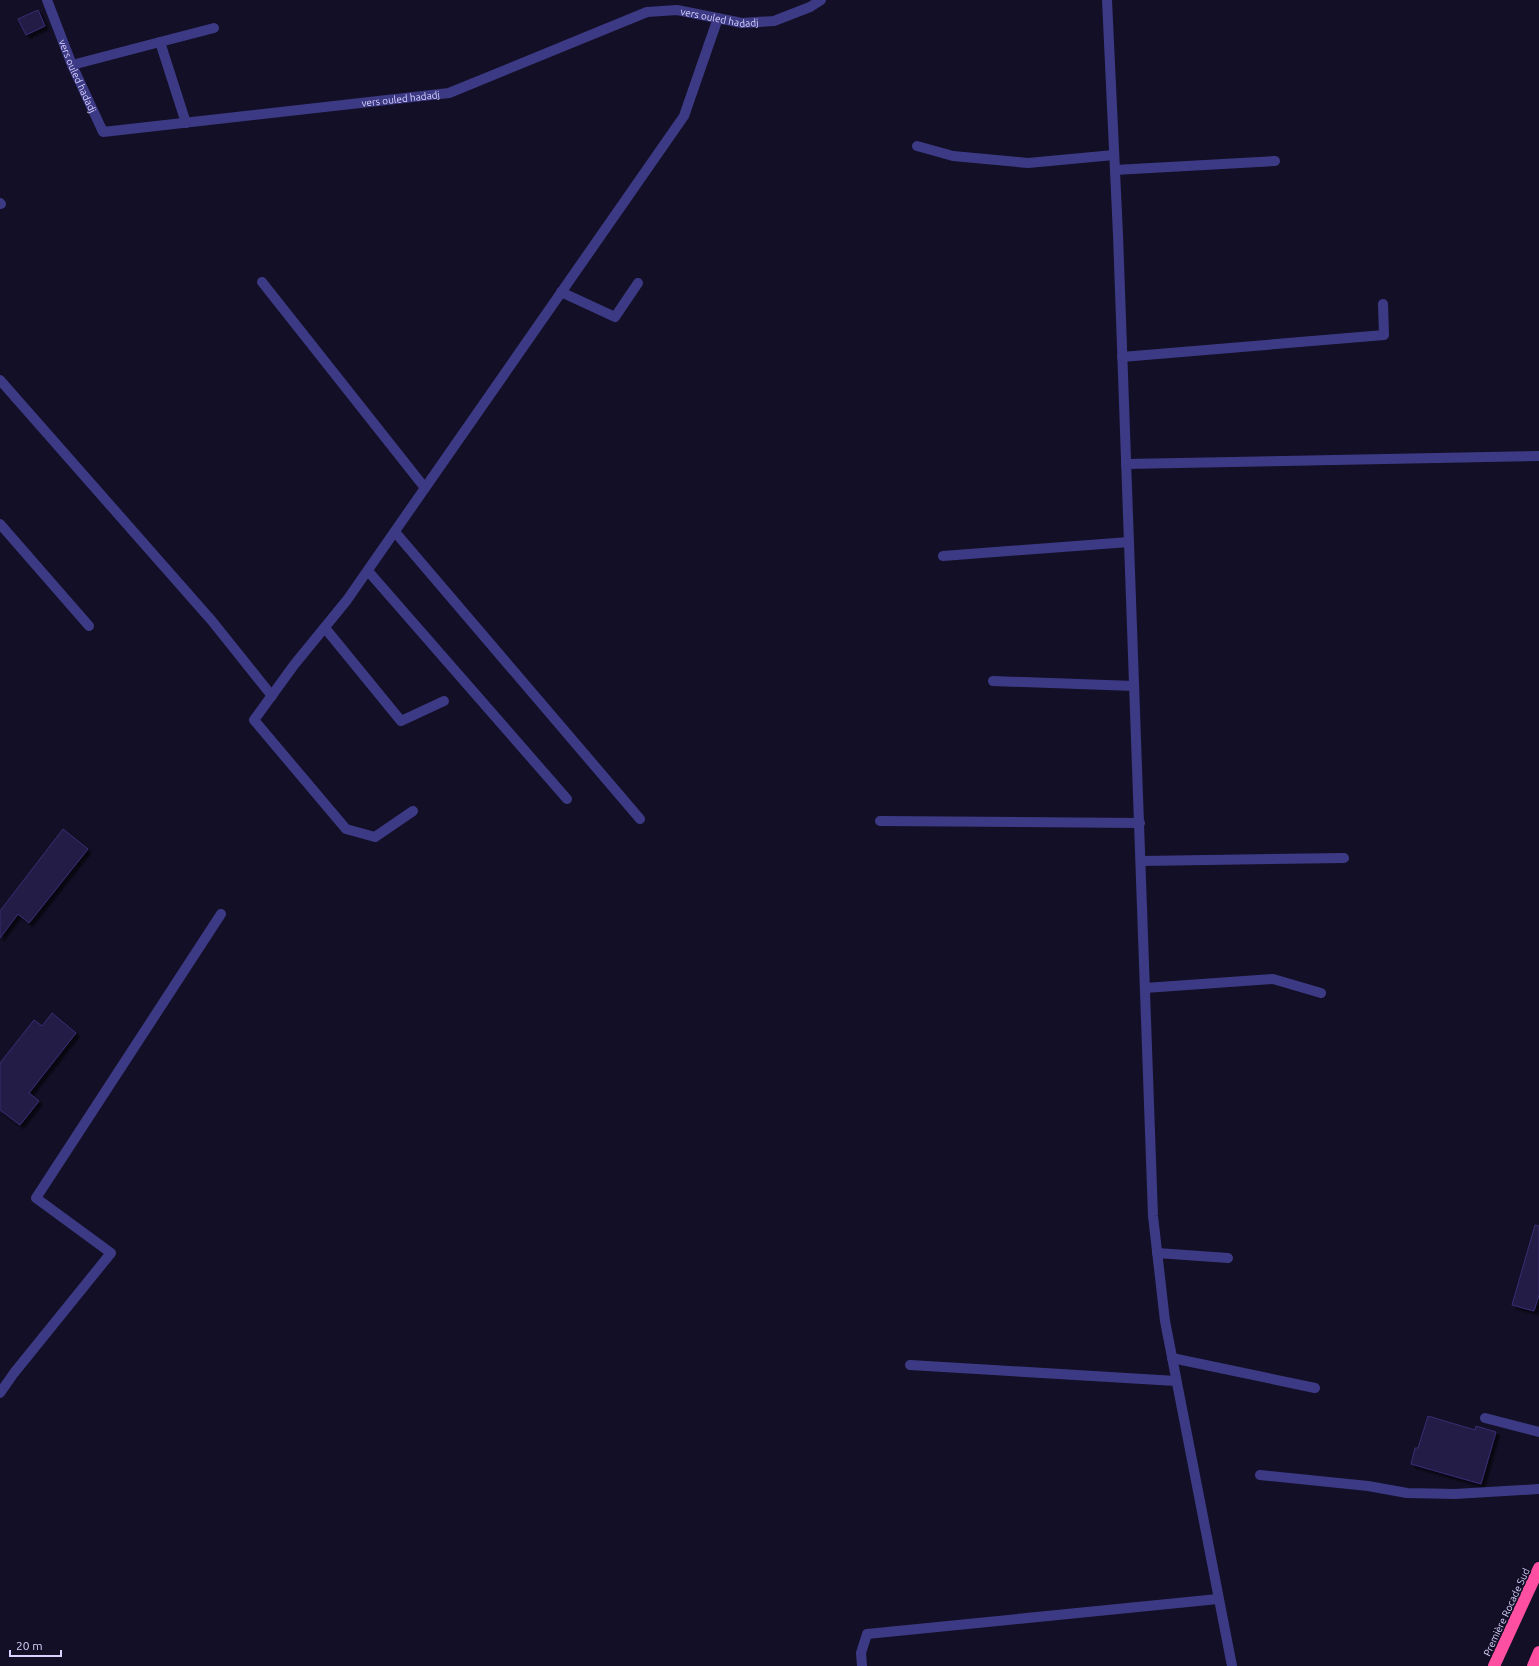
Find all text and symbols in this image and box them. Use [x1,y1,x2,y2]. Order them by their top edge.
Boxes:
street label: vers ouled hadadj [680,6,759,29]
street label: vers ouled hadadj [57,38,98,115]
street label: vers ouled hadadj [361,89,441,109]
street label: Première Rocade Sud [1481,1566,1532,1658]
scale bar [10,1632,61,1658]
text: 20 m [16,1639,43,1652]

